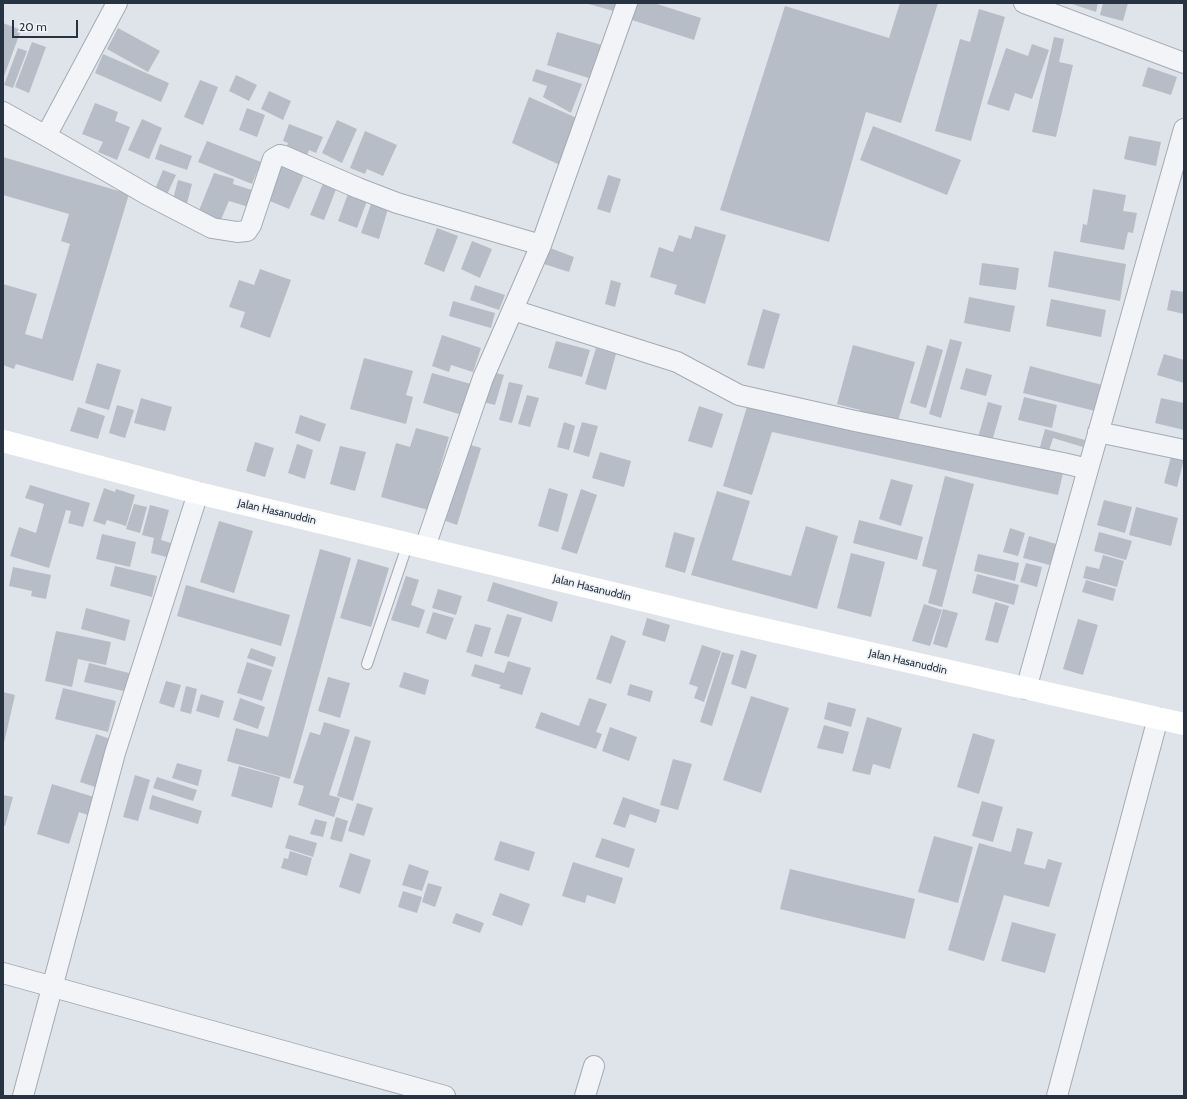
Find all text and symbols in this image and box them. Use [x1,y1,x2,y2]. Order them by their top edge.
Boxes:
scale bar [14,12,80,38]
text: 20 m [19,19,47,34]
street label: Jalan Hasanuddin [237,497,317,527]
street label: Jalan Hasanuddin [552,572,632,604]
street label: Jalan Hasanuddin [868,647,948,677]

